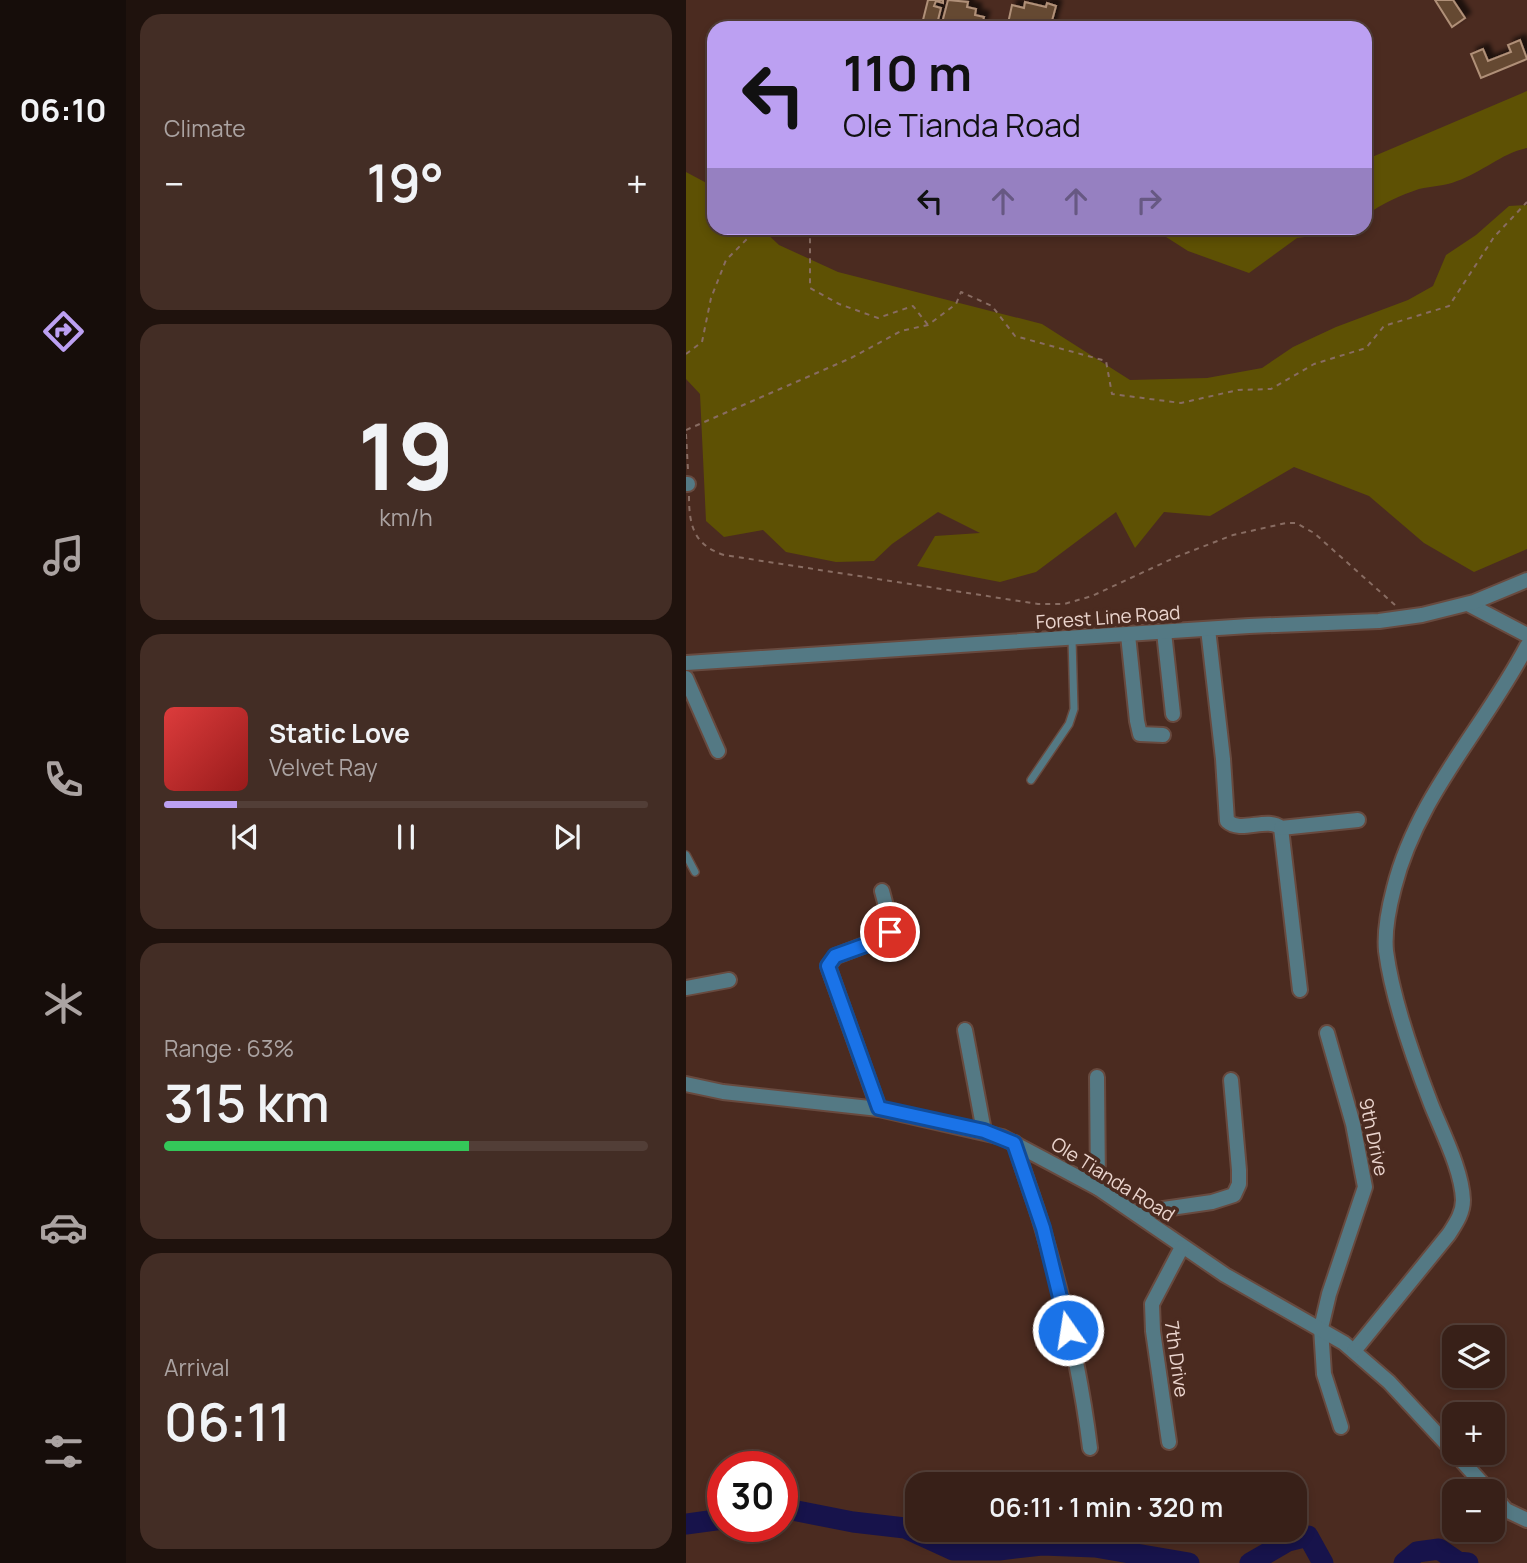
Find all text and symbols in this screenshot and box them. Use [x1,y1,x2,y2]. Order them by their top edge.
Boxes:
text: 110 m [843,39,972,106]
icon: left [728,49,819,140]
text: 06:10 [20,88,106,132]
text: Ole Tianda Road [843,103,1081,147]
text: Climate [164,112,246,144]
text: 19° [366,147,444,218]
text: − [164,157,185,209]
text: + [626,157,648,209]
icon: left [911,182,949,220]
icon: ahead [984,182,1022,220]
icon: ahead [1057,182,1095,220]
icon: right [1130,182,1168,220]
icon: directions [39,307,88,356]
text: 19 [358,393,454,517]
text: km/h [379,501,433,533]
icon: music [39,531,88,580]
street label: Forest Line Road [1035,599,1181,635]
text: Static Love [269,715,410,751]
text: Velvet Ray [269,751,378,783]
icon: phone [39,755,88,804]
icon: previous [226,818,264,856]
icon: pause [387,818,425,856]
icon: next [548,818,586,856]
pin [860,902,920,962]
icon: arrive [871,913,909,951]
icon: climate [39,979,88,1028]
text: Range · 63% [164,1032,294,1064]
text: 315 km [164,1067,330,1138]
street label: 9th Drive [1353,1096,1395,1178]
street label: Ole Tianda Road [1046,1131,1180,1227]
icon: car [39,1203,88,1252]
position arrow [1031,1293,1105,1367]
street label: 7th Drive [1159,1319,1195,1399]
map controls [1442,1325,1505,1542]
button: layers [1442,1325,1505,1388]
text: Arrival [164,1351,230,1383]
text: 06:11 [164,1386,291,1457]
button: + [1442,1402,1505,1465]
icon: filters [39,1427,88,1476]
speed limit sign: 30 [707,1451,798,1542]
button: − [1442,1479,1505,1542]
text: 06:11 · 1 min · 320 m [989,1489,1223,1525]

